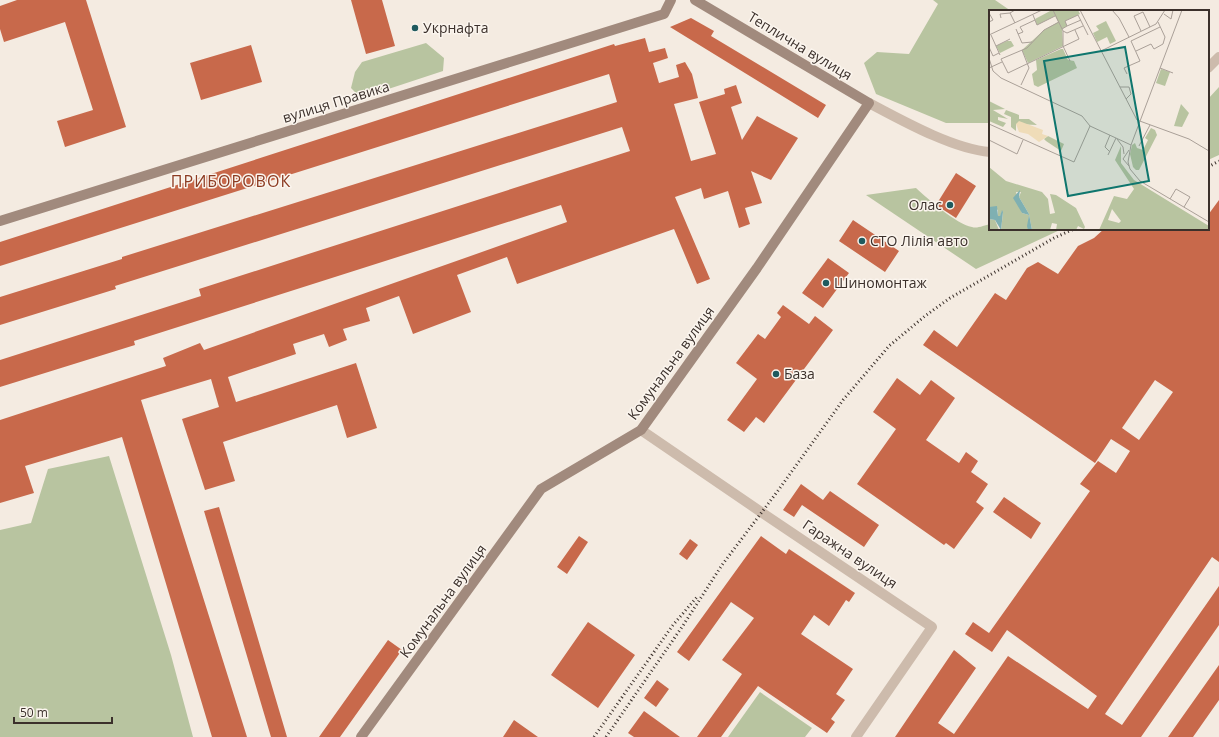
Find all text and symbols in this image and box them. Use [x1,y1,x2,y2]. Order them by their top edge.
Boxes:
street label: Теплична вулиця [745,7,856,84]
inset map [989,10,1209,230]
place label: Укрнафта [423,18,488,37]
marker: Укрнафта [410,23,420,33]
street label: вулиця Правика [280,76,392,127]
district label: ПРИБОРОВОК [171,170,291,192]
place label: Олас [909,195,942,214]
marker: Олас [945,200,955,210]
place label: СТО Лілія авто [870,231,968,250]
marker: СТО Лілія авто [857,236,867,246]
place label: Шиномонтаж [834,273,928,292]
marker: Шиномонтаж [821,278,831,288]
street label: Комунальна вулиця [623,302,718,423]
place label: База [784,364,815,383]
marker: База [771,369,781,379]
street label: Гаражна вулиця [799,515,901,592]
street label: Комунальна вулиця [395,540,490,661]
scale bar [14,699,112,725]
text: 50 m [20,704,48,721]

